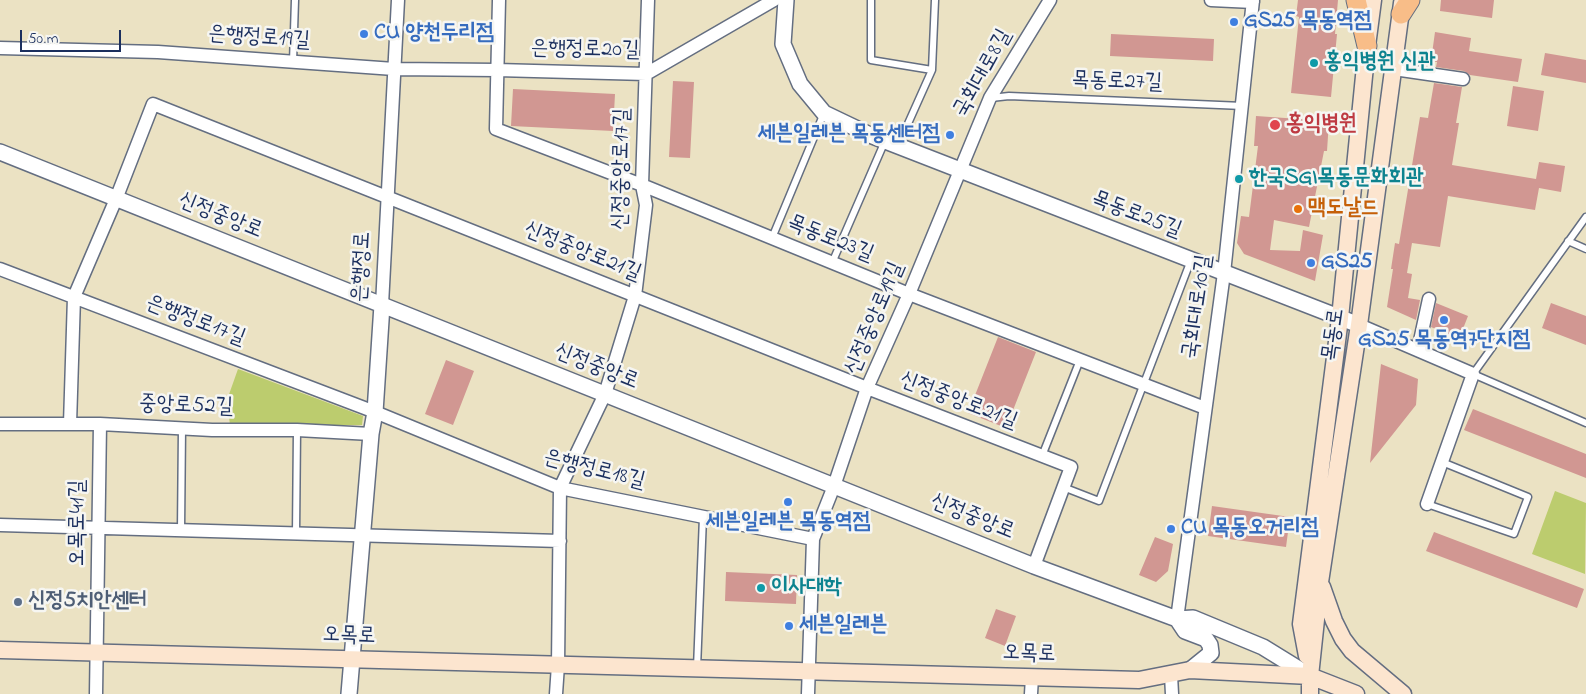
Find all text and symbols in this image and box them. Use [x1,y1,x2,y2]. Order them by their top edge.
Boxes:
place label: GS25 목동역점 [1244,9,1372,35]
marker: GS25 목동역점 [1228,16,1240,28]
scale bar [22,20,124,52]
place label: CU 양천두리점 [374,21,494,47]
street label: 은행정로19길 [207,22,311,56]
street label: 국회대로8길 [949,25,1019,123]
text: 50 m [28,28,58,50]
marker: CU 양천두리점 [358,28,370,40]
street label: 은행정로20길 [530,37,640,65]
place label: 홍익병원 신관 [1324,50,1436,76]
marker: 홍익병원 신관 [1308,57,1320,69]
street label: 목동로27길 [1071,68,1163,98]
street label: 신정중앙로17길 [609,108,637,230]
place label: 홍익병원 [1286,112,1357,138]
marker: 홍익병원 [1268,118,1282,132]
place label: 세븐일레븐 목동센터점 [757,122,940,148]
marker: 세븐일레븐 목동센터점 [944,129,956,141]
place label: 한국SGI목동문화회관 [1249,166,1424,192]
marker: 한국SGI목동문화회관 [1233,173,1245,185]
street label: 목동로25길 [1087,187,1185,245]
street label: 신정중앙로 [174,188,266,246]
place label: 맥도날드 [1308,196,1379,222]
marker: 맥도날드 [1292,203,1304,215]
street label: 목동로23길 [783,211,877,269]
street label: 신정중앙로21길 [520,218,644,288]
street label: 은행정로 [348,231,378,303]
place label: GS25 [1321,250,1372,276]
street label: 국회대로10길 [1179,253,1219,361]
marker: GS25 [1305,257,1317,269]
street label: 신정중앙로19길 [840,259,912,379]
street label: 은행정로17길 [141,291,249,353]
street label: 목동로 [1318,307,1352,363]
marker: GS25 목동역7단지점 [1438,314,1450,326]
place label: GS25 목동역7단지점 [1358,328,1530,354]
street label: 신정중앙로 [550,339,642,397]
street label: 신정중앙로21길 [895,367,1021,437]
street label: 중앙로52길 [138,392,234,422]
street label: 은행정로18길 [540,446,648,496]
street label: 오목로41길 [66,480,92,566]
street label: 신정중앙로 [926,489,1018,547]
marker: 세븐일레븐 목동역점 [782,496,794,508]
place label: 세븐일레븐 목동역점 [706,510,870,536]
place label: CU 목동오거리점 [1181,516,1319,542]
marker: CU 목동오거리점 [1165,523,1177,535]
place label: 이사대학 [771,575,842,601]
marker: 이사대학 [755,582,767,594]
place label: 신정5치안센터 [28,589,147,615]
marker: 신정5치안센터 [12,596,24,608]
place label: 세븐일레븐 [799,613,888,639]
marker: 세븐일레븐 [783,620,795,632]
street label: 오목로 [322,623,376,651]
street label: 오목로 [1002,641,1056,669]

